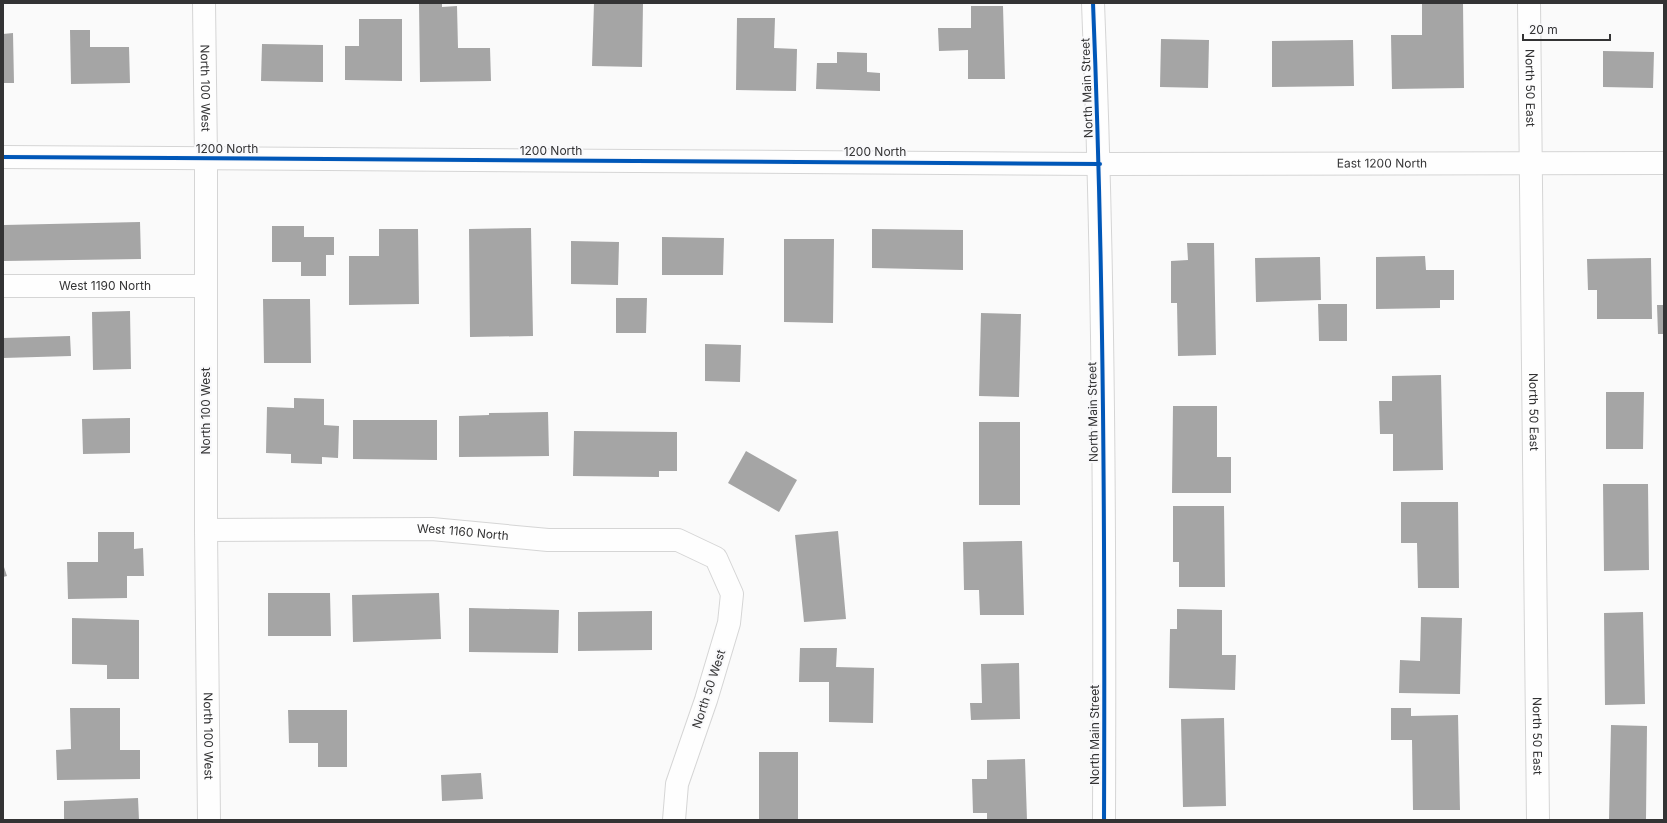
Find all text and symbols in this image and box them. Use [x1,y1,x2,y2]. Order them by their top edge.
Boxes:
scale bar [1523,16,1610,42]
text: 20 m [1529,22,1558,37]
street label: North Main Street [1077,38,1096,138]
street label: North 100 West [198,44,214,132]
street label: North 50 East [1523,49,1538,127]
street label: 1200 North [196,141,258,156]
street label: 1200 North [520,143,582,158]
street label: 1200 North [844,144,906,159]
street label: East 1200 North [1337,155,1427,171]
street label: West 1190 North [59,278,151,293]
street label: North Main Street [1084,362,1101,462]
street label: North 100 West [198,367,213,455]
street label: North 50 East [1526,373,1542,451]
street label: West 1160 North [417,521,509,543]
street label: North 50 West [689,647,728,730]
street label: North Main Street [1087,685,1102,785]
street label: North 100 West [201,692,217,780]
street label: North 50 East [1530,697,1546,775]

